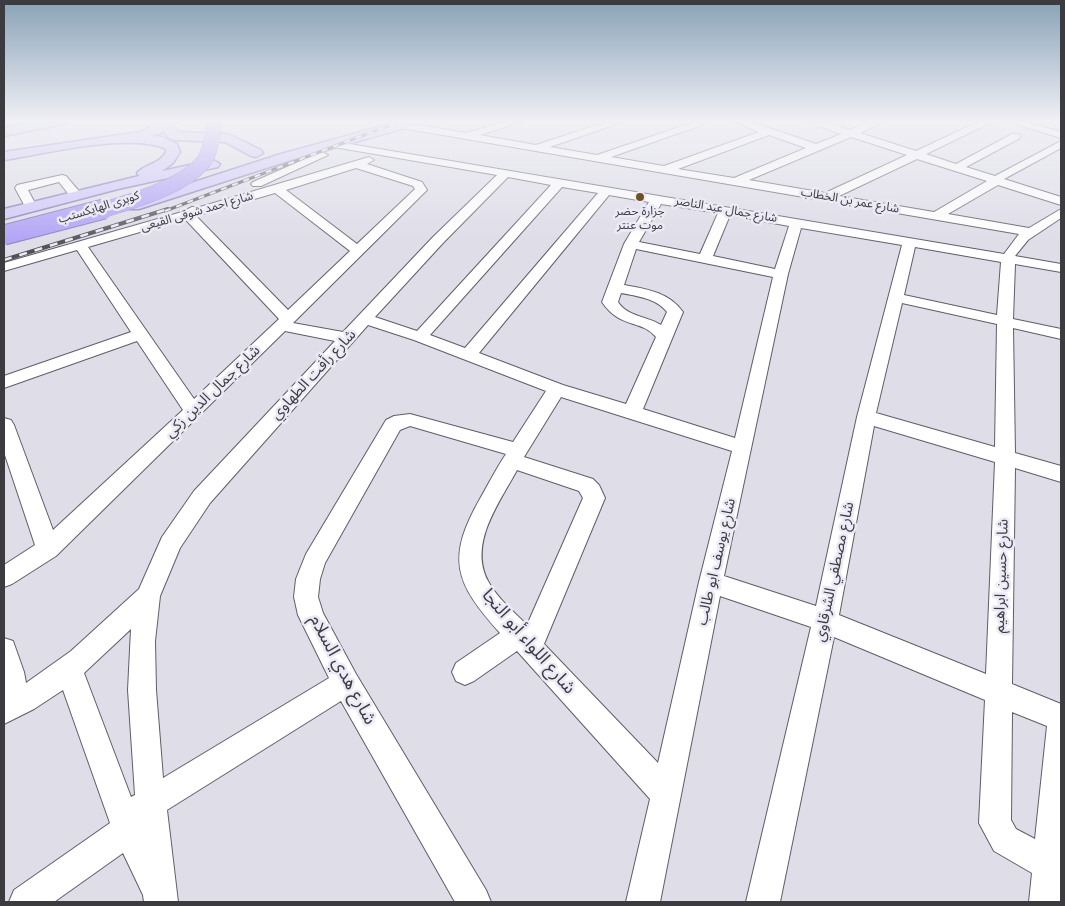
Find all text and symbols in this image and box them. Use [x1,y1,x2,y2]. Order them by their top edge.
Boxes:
street label: شارع عمر بن الخطاب [800,185,900,217]
street label: كوبرى الهايكستب [57,189,141,227]
street label: شارع احمد شوقى القيعى [139,189,255,235]
marker: جزارة حضر موت عنتر [634,191,646,203]
street label: شارع جمال عبد الناصر [674,194,778,226]
place label: جزارة حضر موت عنتر [615,205,665,233]
street label: شارع رأفت الطهاوي [268,326,360,424]
street label: شارع جمال الدين زكي [162,342,264,442]
street label: شارع يوسف ابو طالب [694,497,740,627]
street label: شارع مصطفي الشرقاوي [811,500,859,644]
street label: شارع حسين ابراهيم [991,519,1013,633]
street label: شارع اللواء أبو النجا [476,585,580,699]
street label: شارع هدي السلام [304,611,380,729]

